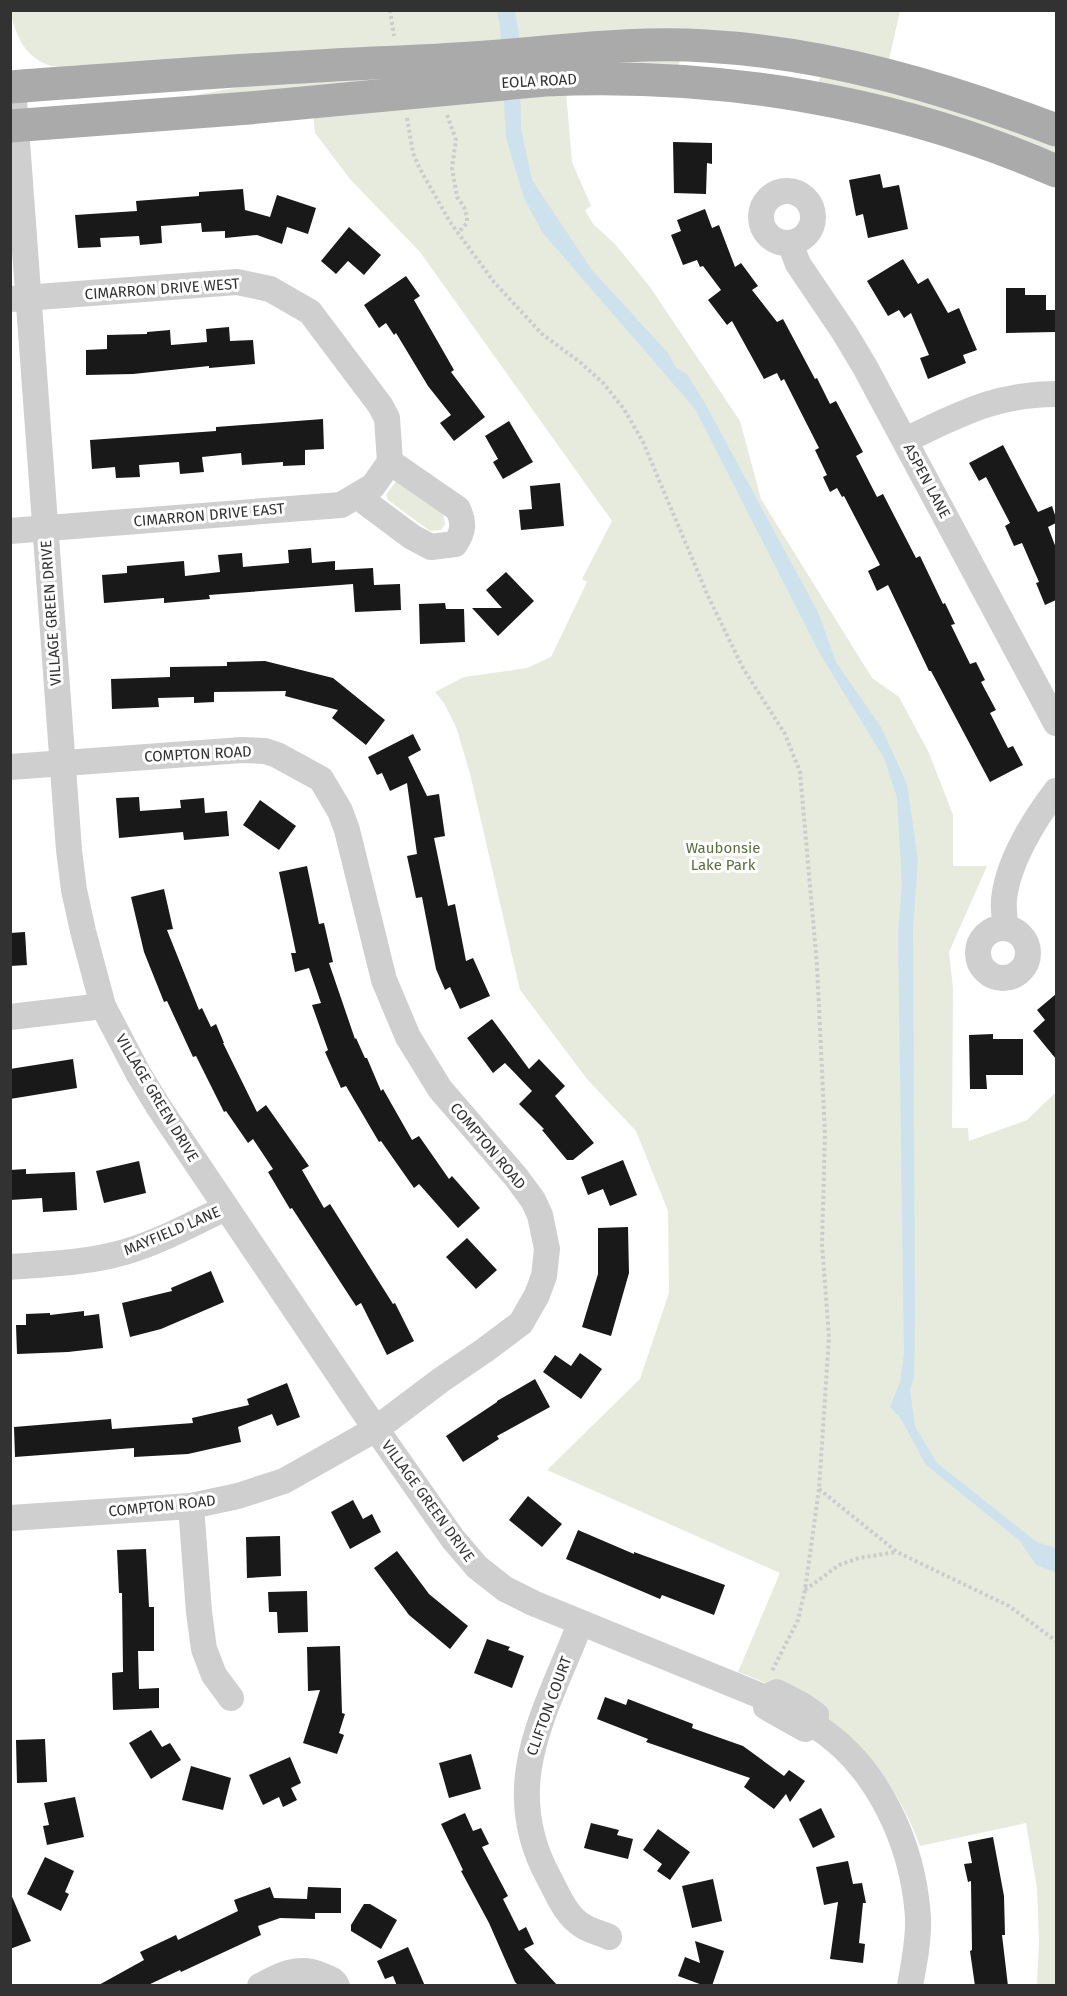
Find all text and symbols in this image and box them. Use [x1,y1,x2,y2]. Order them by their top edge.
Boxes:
street label: EOLA ROAD [501,70,577,92]
street label: CIMARRON DRIVE WEST [84,275,240,303]
street label: ASPEN LANE [900,441,954,521]
street label: CIMARRON DRIVE EAST [133,499,285,531]
street label: VILLAGE GREEN DRIVE [37,540,65,686]
street label: COMPTON ROAD [144,742,252,766]
park label: Waubonsie Lake Park [686,839,760,874]
street label: VILLAGE GREEN DRIVE [112,1031,202,1165]
street label: COMPTON ROAD [447,1099,529,1193]
street label: MAYFIELD LANE [121,1203,223,1259]
street label: VILLAGE GREEN DRIVE [378,1437,478,1565]
street label: COMPTON ROAD [108,1491,216,1521]
street label: CLIFTON COURT [523,1654,575,1758]

